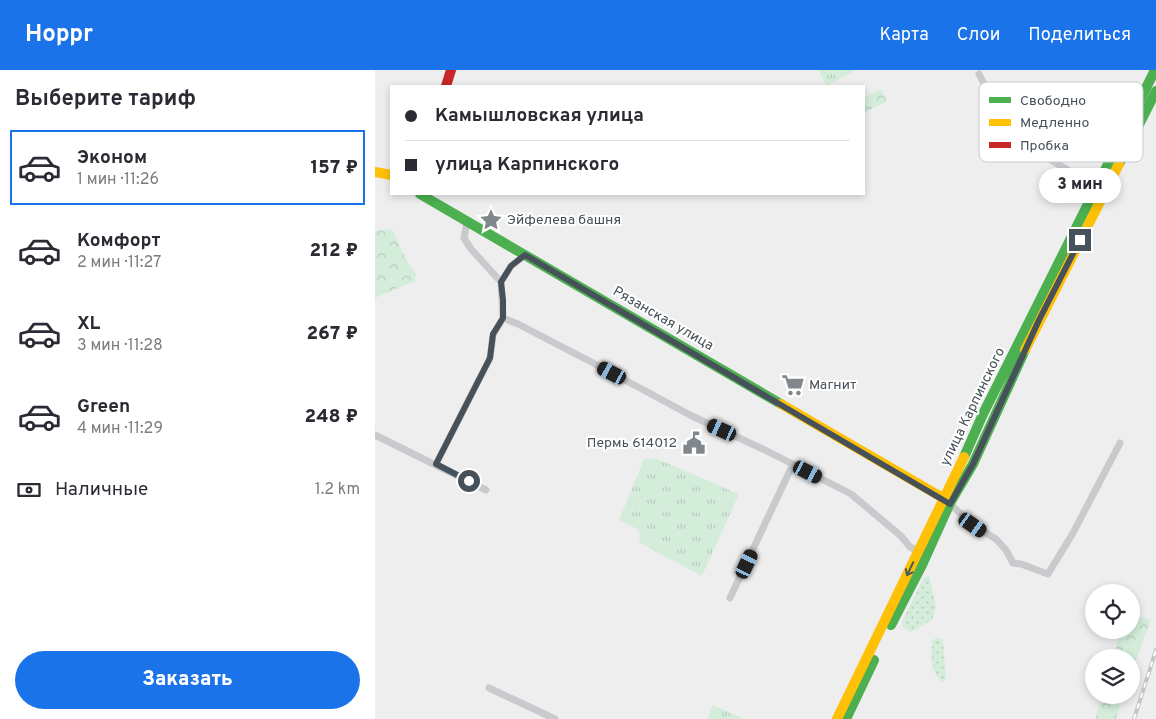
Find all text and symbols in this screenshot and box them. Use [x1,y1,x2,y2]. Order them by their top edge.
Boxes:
text: Hoppr [25,20,93,50]
text: Карта [879,24,929,47]
text: Слои [957,24,1000,47]
text: Поделиться [1028,24,1131,47]
legend [979,82,1143,162]
text: Выберите тариф [15,86,196,113]
text: Свободно [1020,93,1086,110]
text: Камышловская улица [435,104,644,128]
text: Медленно [1020,115,1089,132]
text: Пробка [1020,138,1069,155]
icon: car [17,145,62,190]
text: Эконом [77,146,147,170]
text: улица Карпинского [435,153,619,177]
text: 157 ₽ [311,156,358,180]
callout: 3 мин [1039,168,1121,202]
text: 1 мин · 11:26 [77,170,159,190]
text: 3 мин [1057,175,1103,195]
place icon: Эйфелева башня [478,207,504,233]
place label: Эйфелева башня [507,212,621,229]
icon: car [17,228,62,273]
text: Комфорт [77,229,160,253]
route end [1069,229,1091,251]
text: 212 ₽ [310,239,358,263]
text: 2 мин · 11:27 [77,253,161,273]
street label: Рязанская улица [609,283,717,355]
icon: car [17,311,62,356]
text: XL [77,312,100,336]
text: 267 ₽ [306,322,358,346]
text: 3 мин · 11:28 [77,336,163,356]
street label: улица Карпинского [937,345,1009,469]
car [595,359,628,387]
supermarket icon: Магнит [780,372,806,398]
place label: Магнит [809,377,856,394]
icon: car [17,394,62,439]
text: Green [77,395,130,419]
text: 248 ₽ [304,405,358,429]
car [705,417,738,443]
text: 4 мин · 11:29 [77,419,163,439]
public building icon: Пермь 614012 [681,430,707,456]
place label: Пермь 614012 [587,435,677,452]
car [791,459,824,485]
route start [458,470,480,492]
icon: cash [15,476,43,504]
text: Наличные [55,478,148,502]
text: 1.2 km [315,480,360,500]
car [956,510,989,540]
car [733,547,760,581]
one-way arrow [904,561,914,576]
map controls [1085,584,1140,704]
button: locate [1085,584,1140,639]
button: layers [1085,649,1140,704]
button: Заказать [15,651,360,709]

